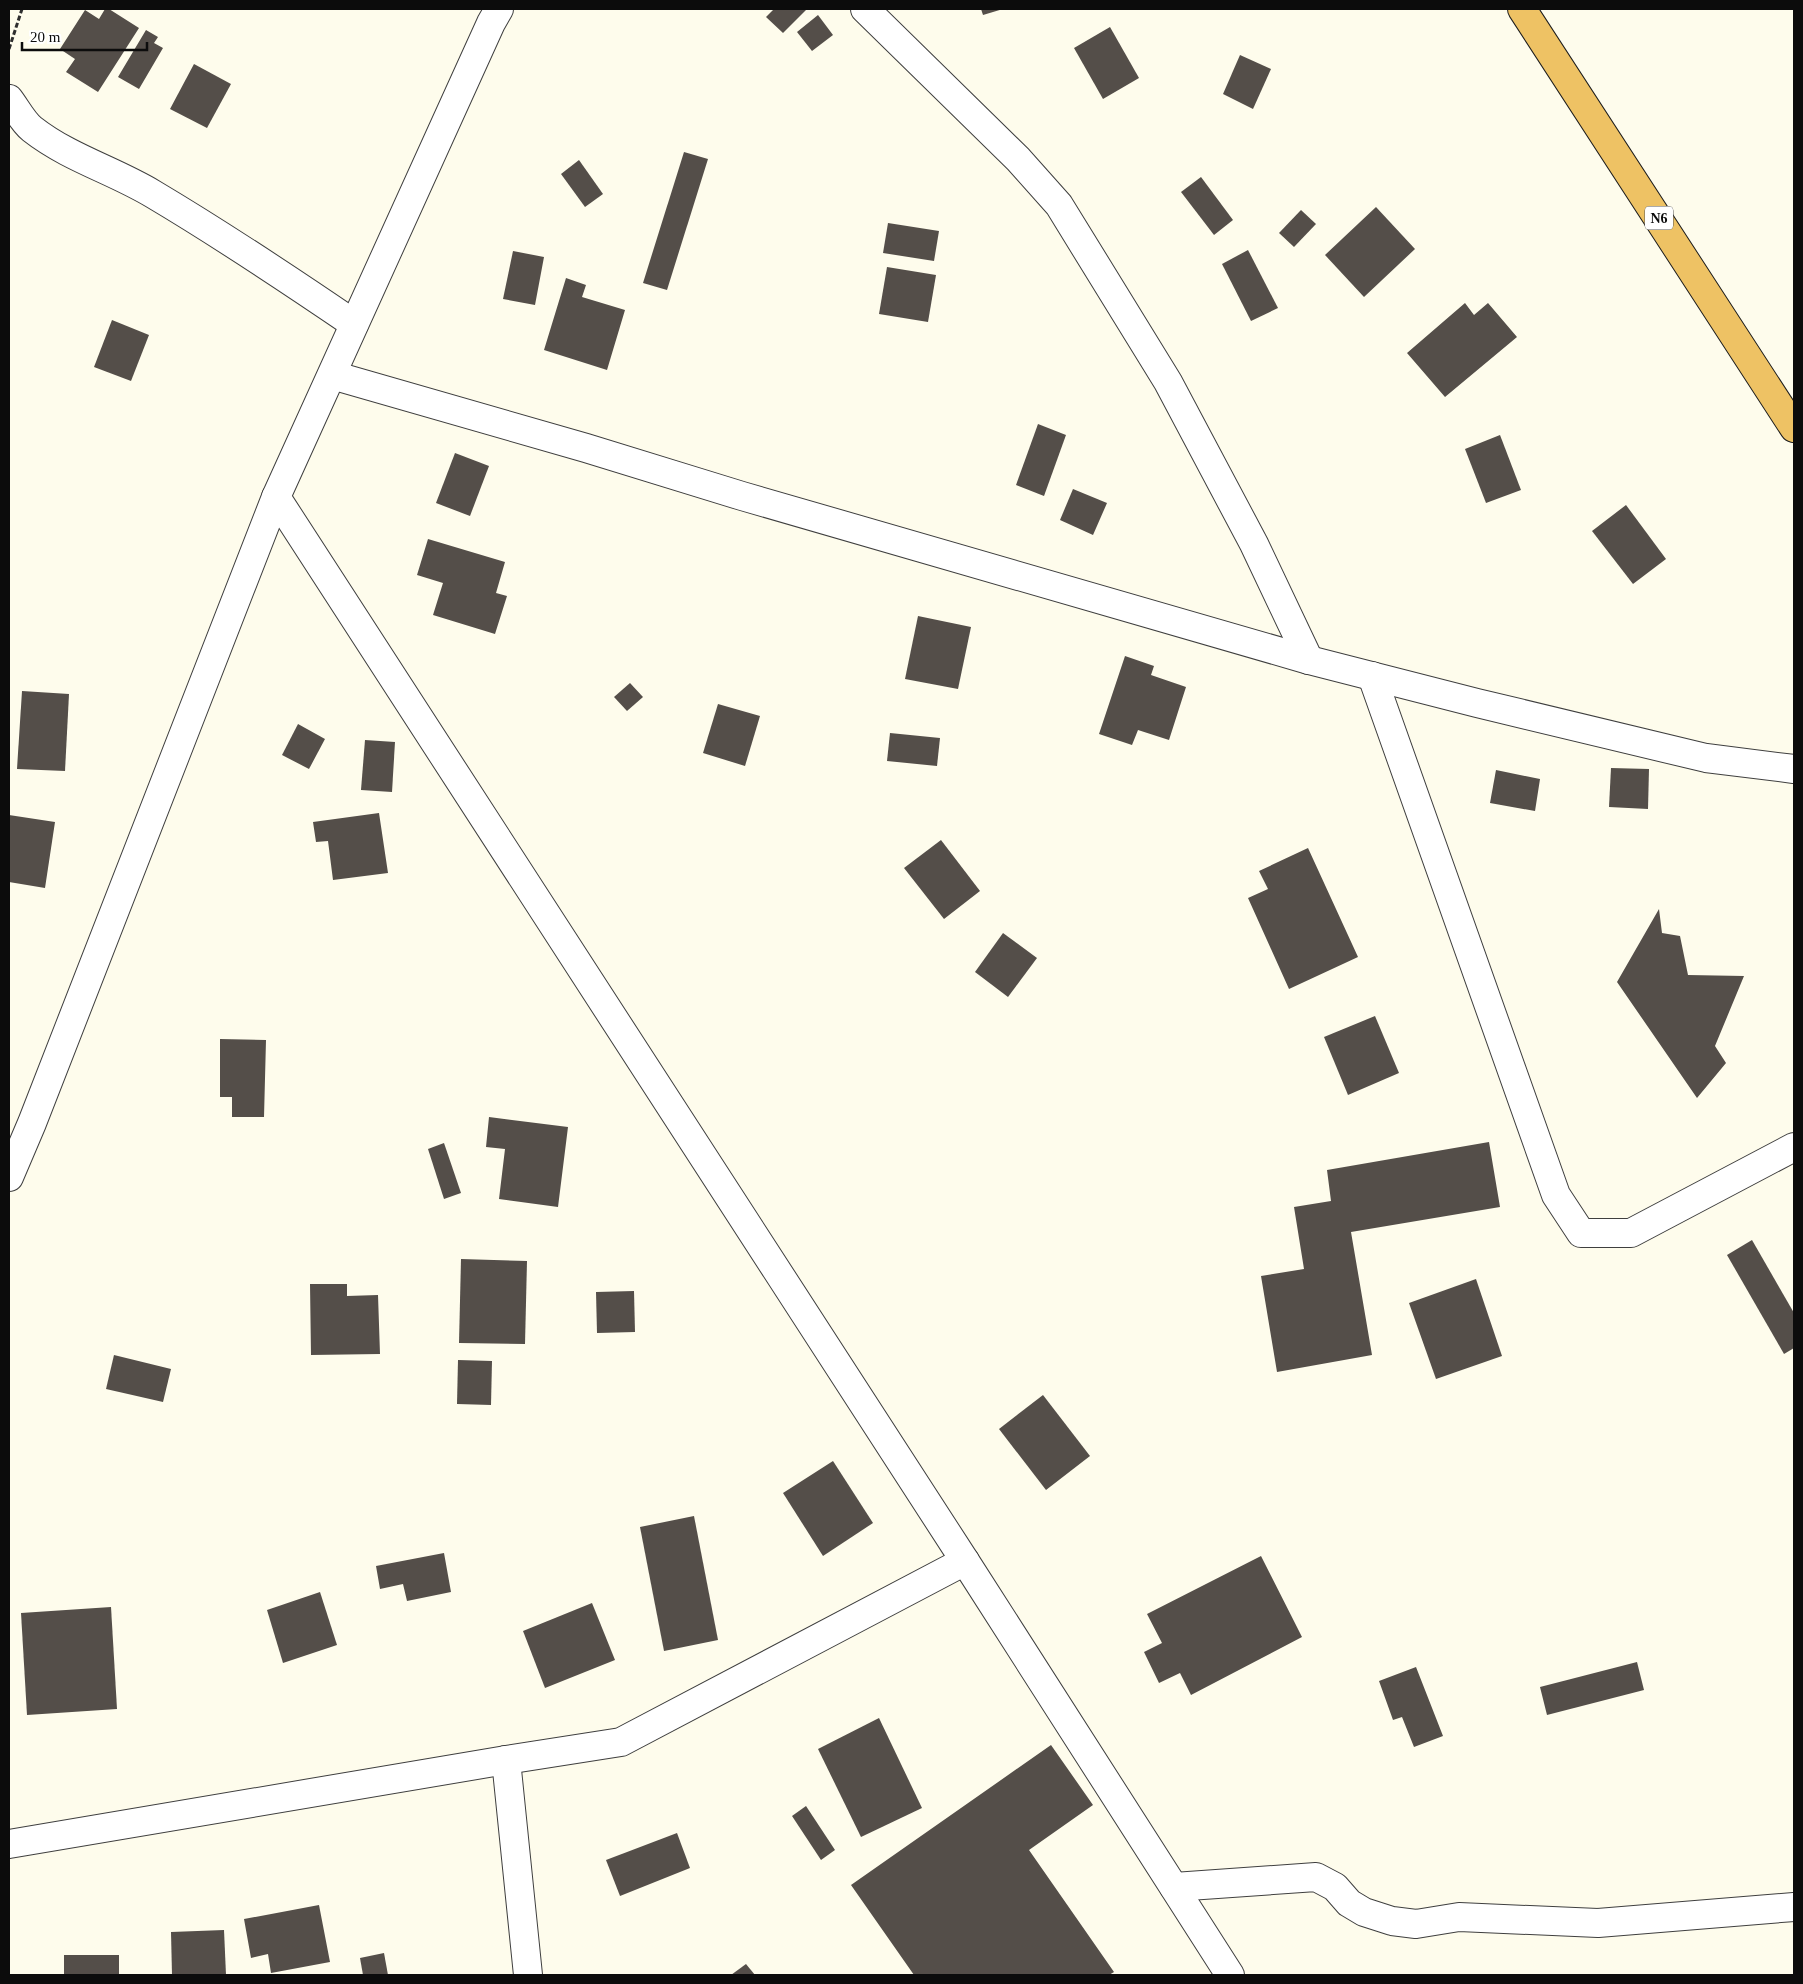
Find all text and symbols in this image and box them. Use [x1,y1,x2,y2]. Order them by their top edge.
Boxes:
scale bar [22,20,148,52]
text: 20 m [30,29,61,45]
road number: N6 [1645,207,1673,230]

